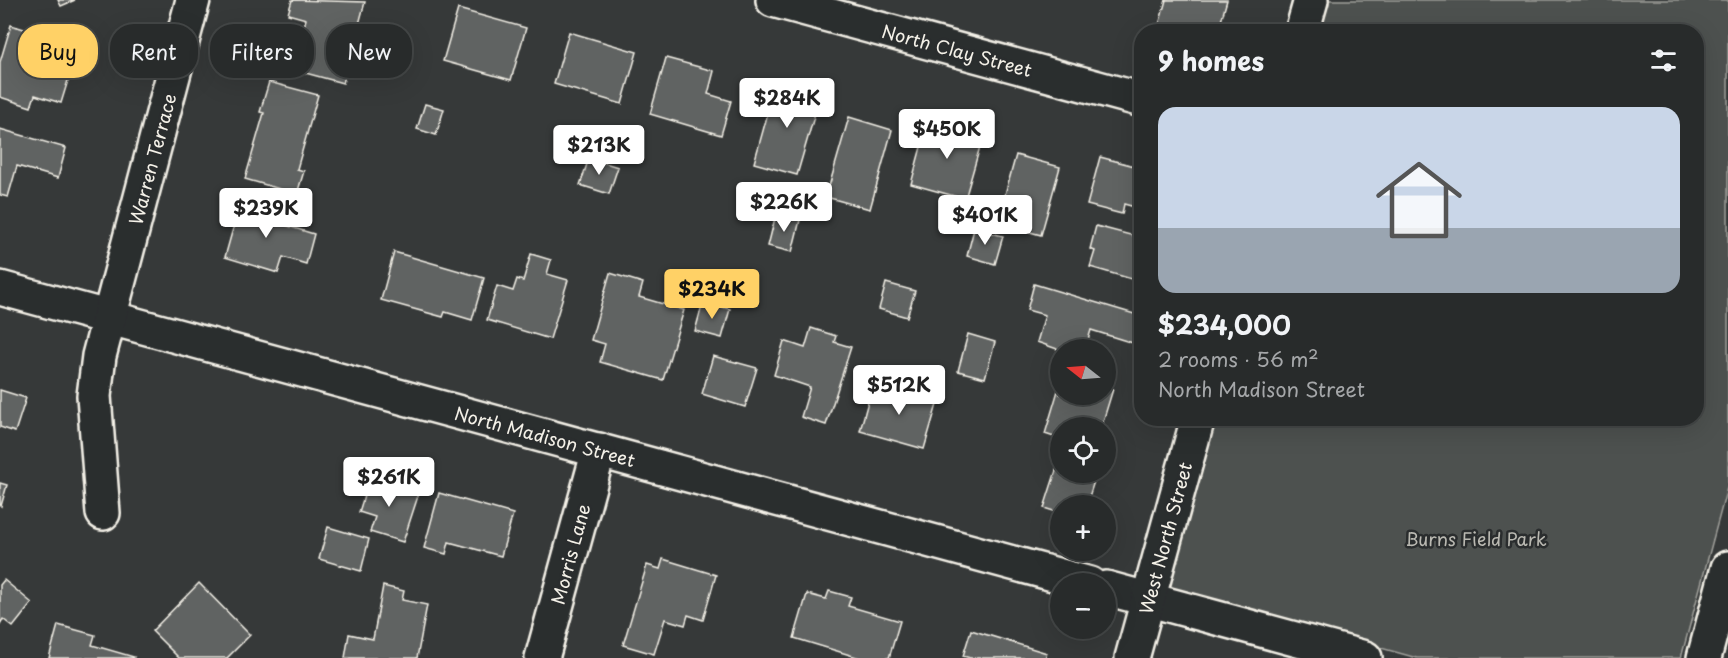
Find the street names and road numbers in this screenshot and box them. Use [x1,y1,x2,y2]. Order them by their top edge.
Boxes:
street label: North Clay Street [879,17,1035,83]
street label: Warren Terrace [122,90,182,228]
street label: North Madison Street [452,399,638,473]
street label: West North Street [1132,459,1198,617]
street label: Morris Lane [544,501,596,607]

